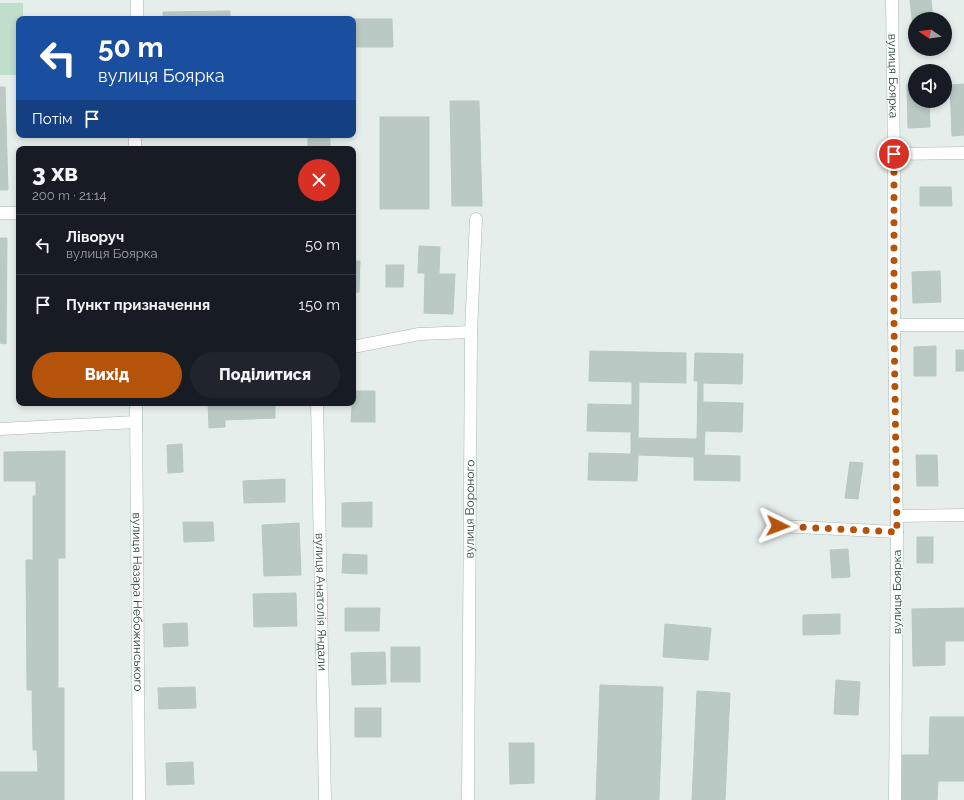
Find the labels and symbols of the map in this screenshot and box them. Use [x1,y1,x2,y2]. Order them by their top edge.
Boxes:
north arrow [908,12,952,56]
street label: вулиця Боярка [885,34,901,118]
pin [877,137,911,171]
street label: вулиця Вороного [463,459,477,559]
position arrow [757,505,799,547]
street label: вулиця Назара Небожинського [130,512,145,692]
street label: вулиця Анатолія Яндали [313,533,329,671]
street label: вулиця Боярка [890,550,904,634]

